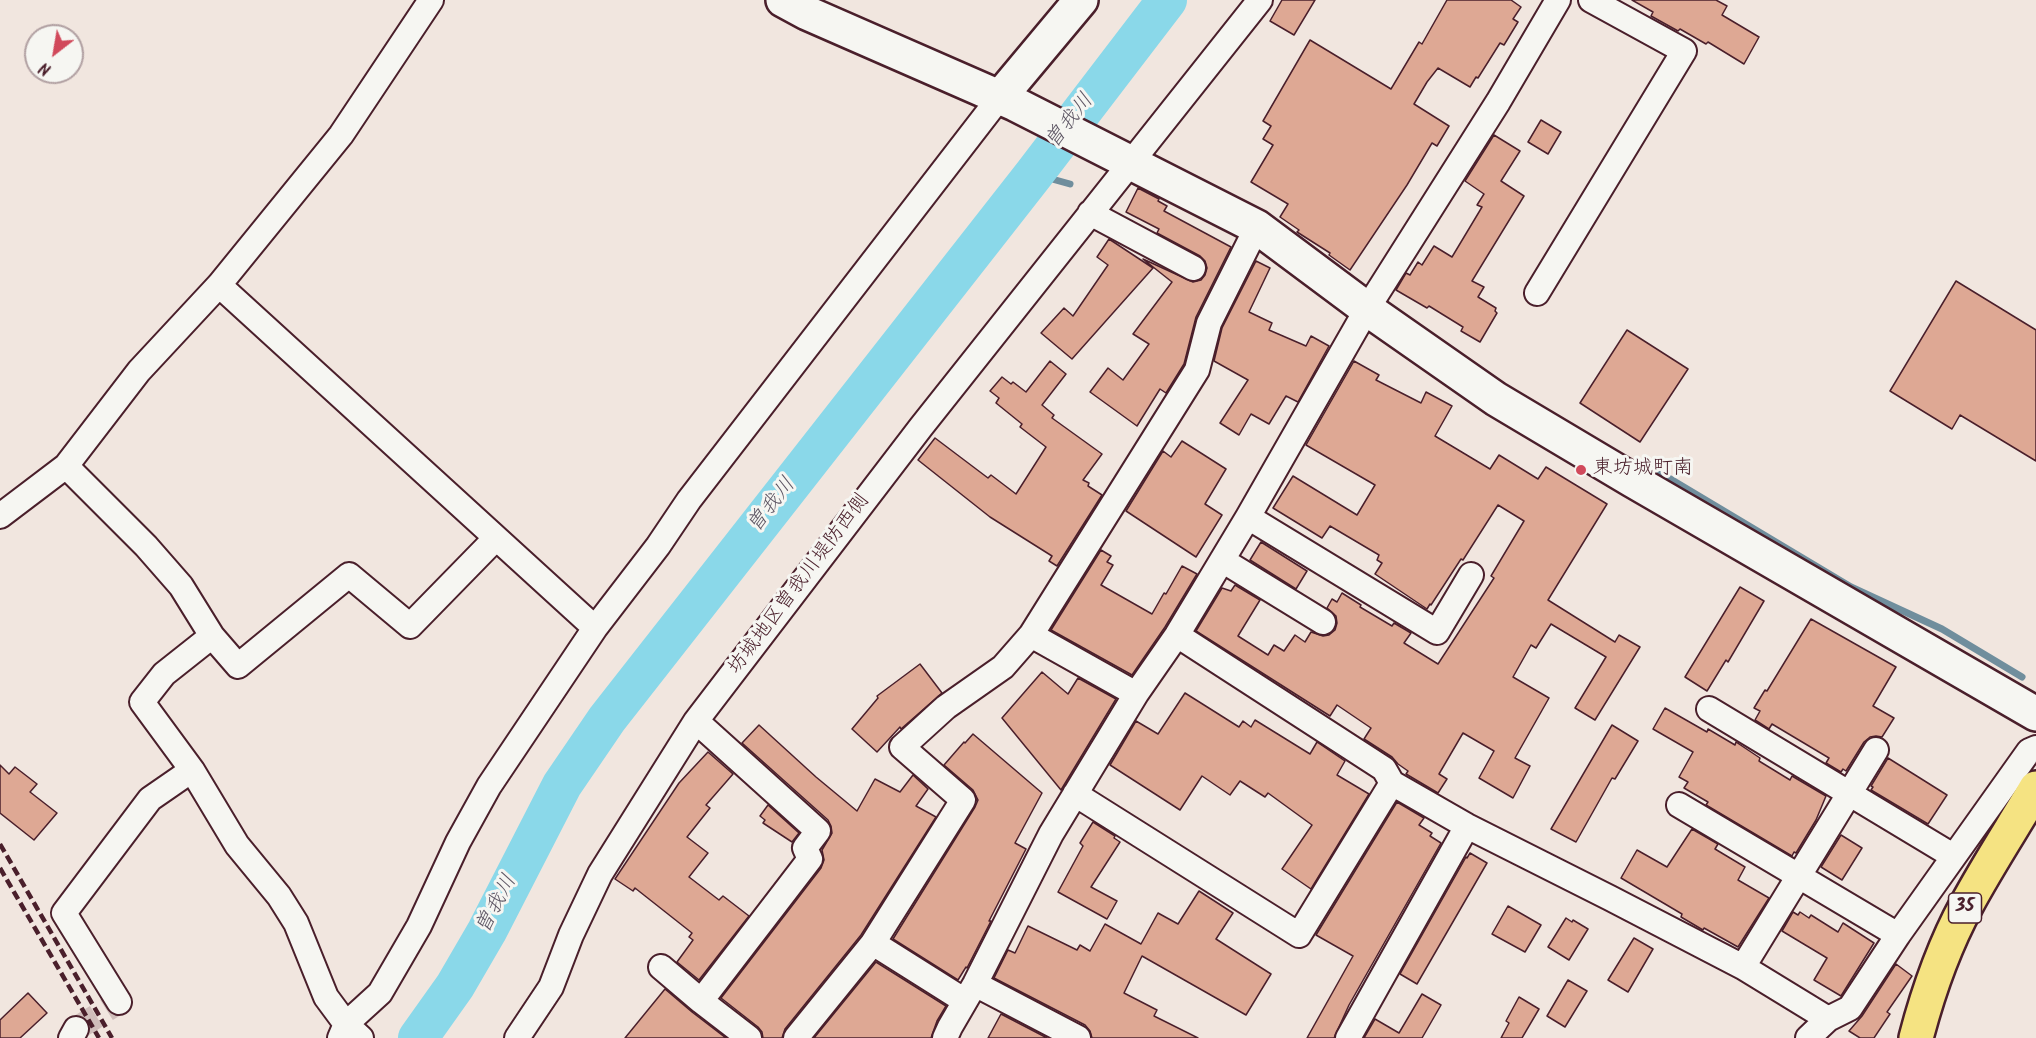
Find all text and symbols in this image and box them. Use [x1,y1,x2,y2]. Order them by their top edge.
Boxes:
north arrow [24,24,84,84]
text: N [35,55,56,81]
water label: 曽我川 [1042,89,1100,155]
place label: 東坊城町南 [1593,458,1693,482]
marker: 東坊城町南 [1574,463,1588,477]
water label: 曽我川 [744,473,802,539]
street label: 坊城地区曽我川堤防西側 [724,490,876,680]
water label: 曽我川 [472,871,524,939]
road number: 35 [1948,893,1982,923]

